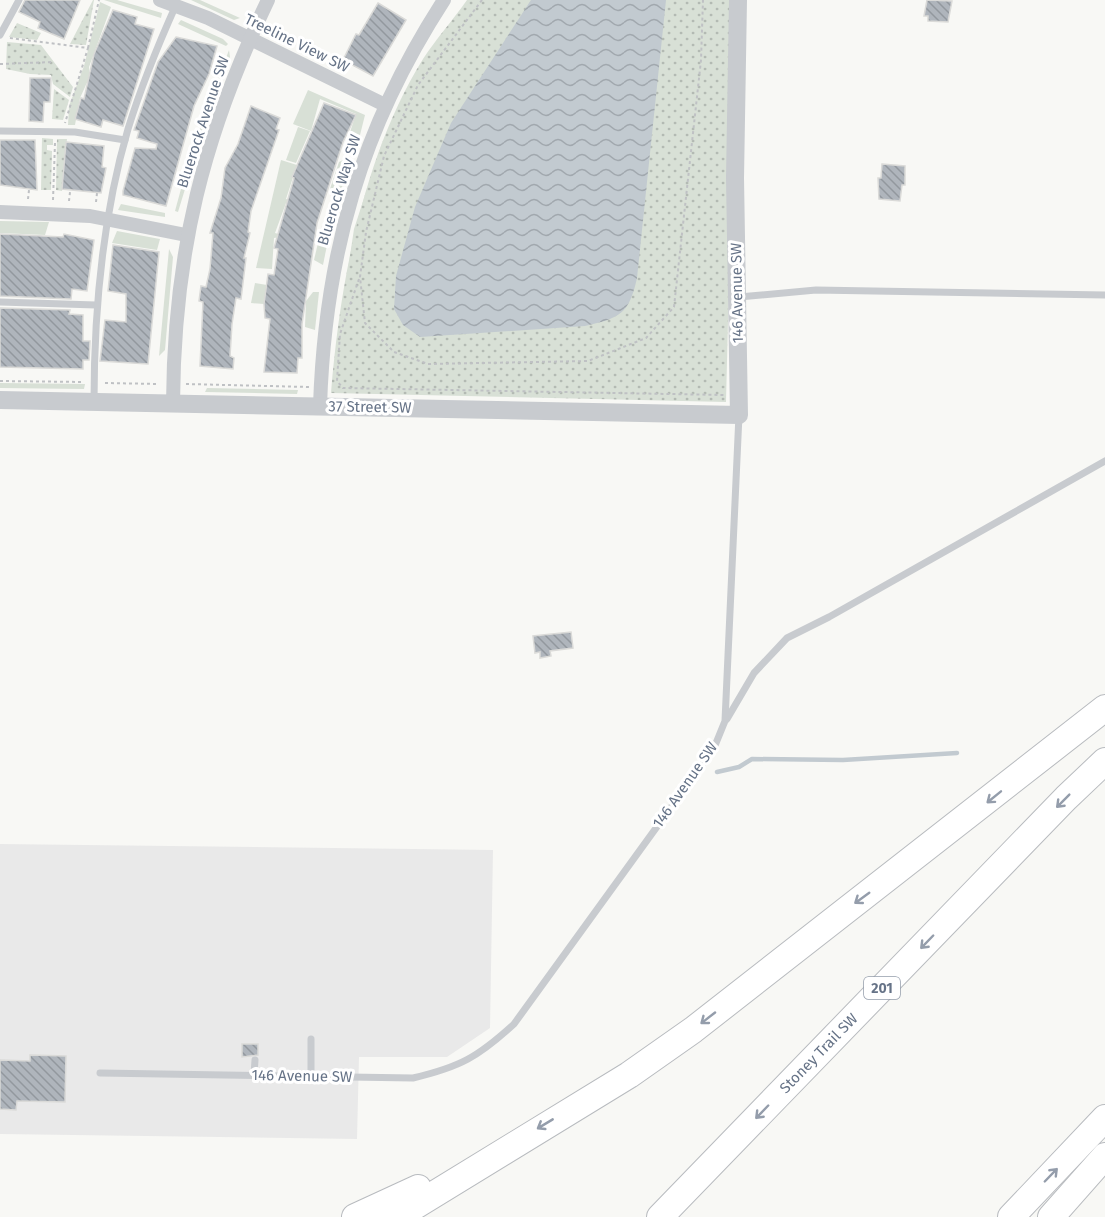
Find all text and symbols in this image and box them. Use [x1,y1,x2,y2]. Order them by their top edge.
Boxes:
street label: Treeline View SW [242,10,353,76]
street label: Bluerock Avenue SW [173,53,233,190]
street label: Bluerock Way SW [314,132,365,248]
street label: 146 Avenue SW [727,242,747,343]
street label: 37 Street SW [328,397,412,417]
street label: 146 Avenue SW [649,738,722,831]
one-way arrow [986,790,1002,803]
one-way arrow [1055,794,1070,809]
one-way arrow [854,891,870,904]
one-way arrow [920,934,935,949]
road number: 201 [864,977,900,999]
street label: Stoney Trail SW [776,1009,862,1097]
one-way arrow [701,1011,717,1024]
street label: 146 Avenue SW [252,1066,353,1086]
one-way arrow [755,1104,770,1119]
one-way arrow [537,1118,554,1130]
one-way arrow [1044,1167,1058,1182]

